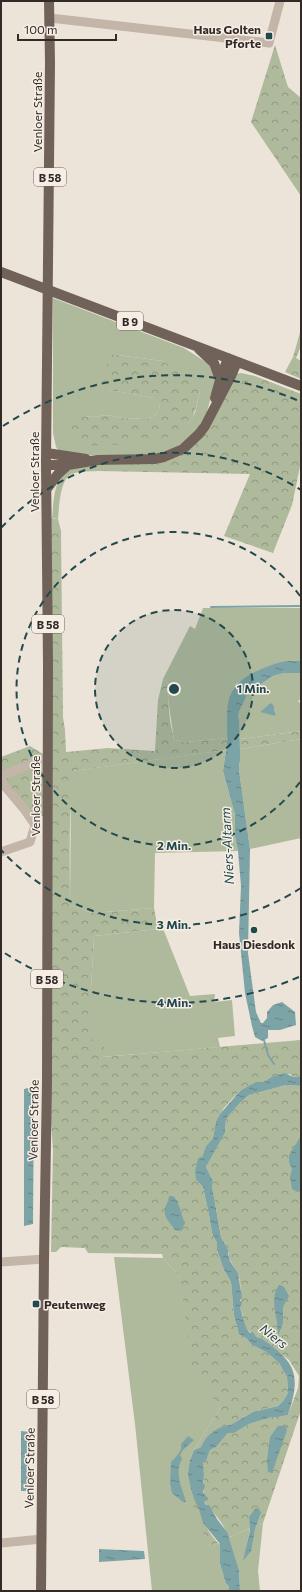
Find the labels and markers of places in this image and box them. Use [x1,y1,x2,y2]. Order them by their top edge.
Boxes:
place label: Haus Golten Pforte [193,22,261,50]
marker: Haus Golten Pforte [264,31,274,41]
centre of rings [167,682,181,696]
marker: Haus Diesdonk [249,925,259,935]
place label: Haus Diesdonk [213,937,295,951]
place label: Peutenweg [44,1297,106,1311]
marker: Peutenweg [31,1299,41,1309]

